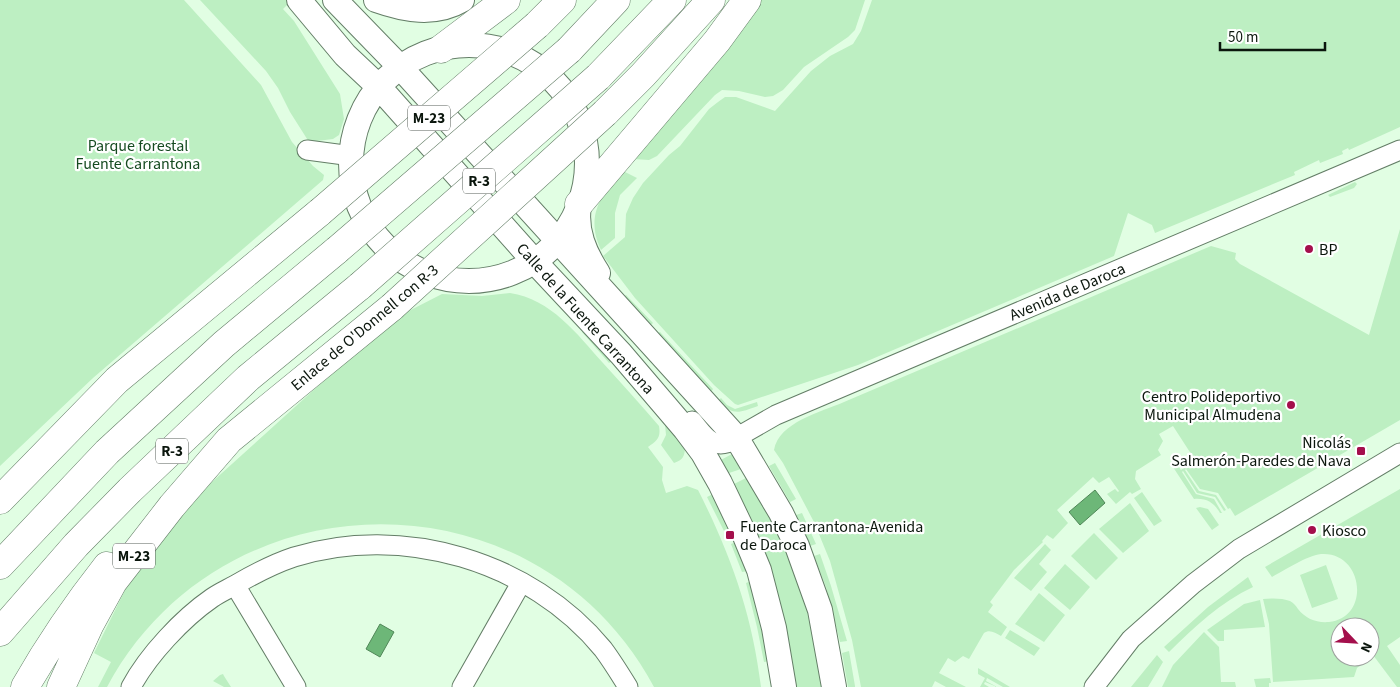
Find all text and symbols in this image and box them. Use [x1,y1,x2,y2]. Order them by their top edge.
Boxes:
scale bar [1220,20,1325,52]
text: 50 m [1228,27,1258,48]
road number: M-23 [408,106,450,130]
park label: Parque forestal Fuente Carrantona [76,135,200,175]
road number: R-3 [463,168,495,194]
street label: Calle de la Fuente Carrantona [511,238,659,399]
place label: BP [1319,239,1337,261]
marker: BP [1303,243,1315,255]
street label: Avenida de Daroca [1006,258,1129,326]
street label: Enlace de O'Donnell con R-3 [286,259,443,396]
place label: Centro Polideportivo Municipal Almudena [1142,386,1281,426]
marker: Centro Polideportivo Municipal Almudena [1285,399,1297,411]
place label: Nicolás Salmerón-Paredes de Nava [1171,432,1351,472]
road number: R-3 [156,438,188,464]
marker: Nicolás Salmerón-Paredes de Nava [1355,445,1367,457]
place label: Fuente Carrantona-Avenida de Daroca [740,516,923,556]
place label: Kiosco [1322,520,1366,542]
marker: Kiosco [1306,524,1318,536]
marker: Fuente Carrantona-Avenida de Daroca [724,529,736,541]
road number: M-23 [113,544,155,568]
north arrow [1330,617,1380,667]
text: N [1355,639,1377,656]

